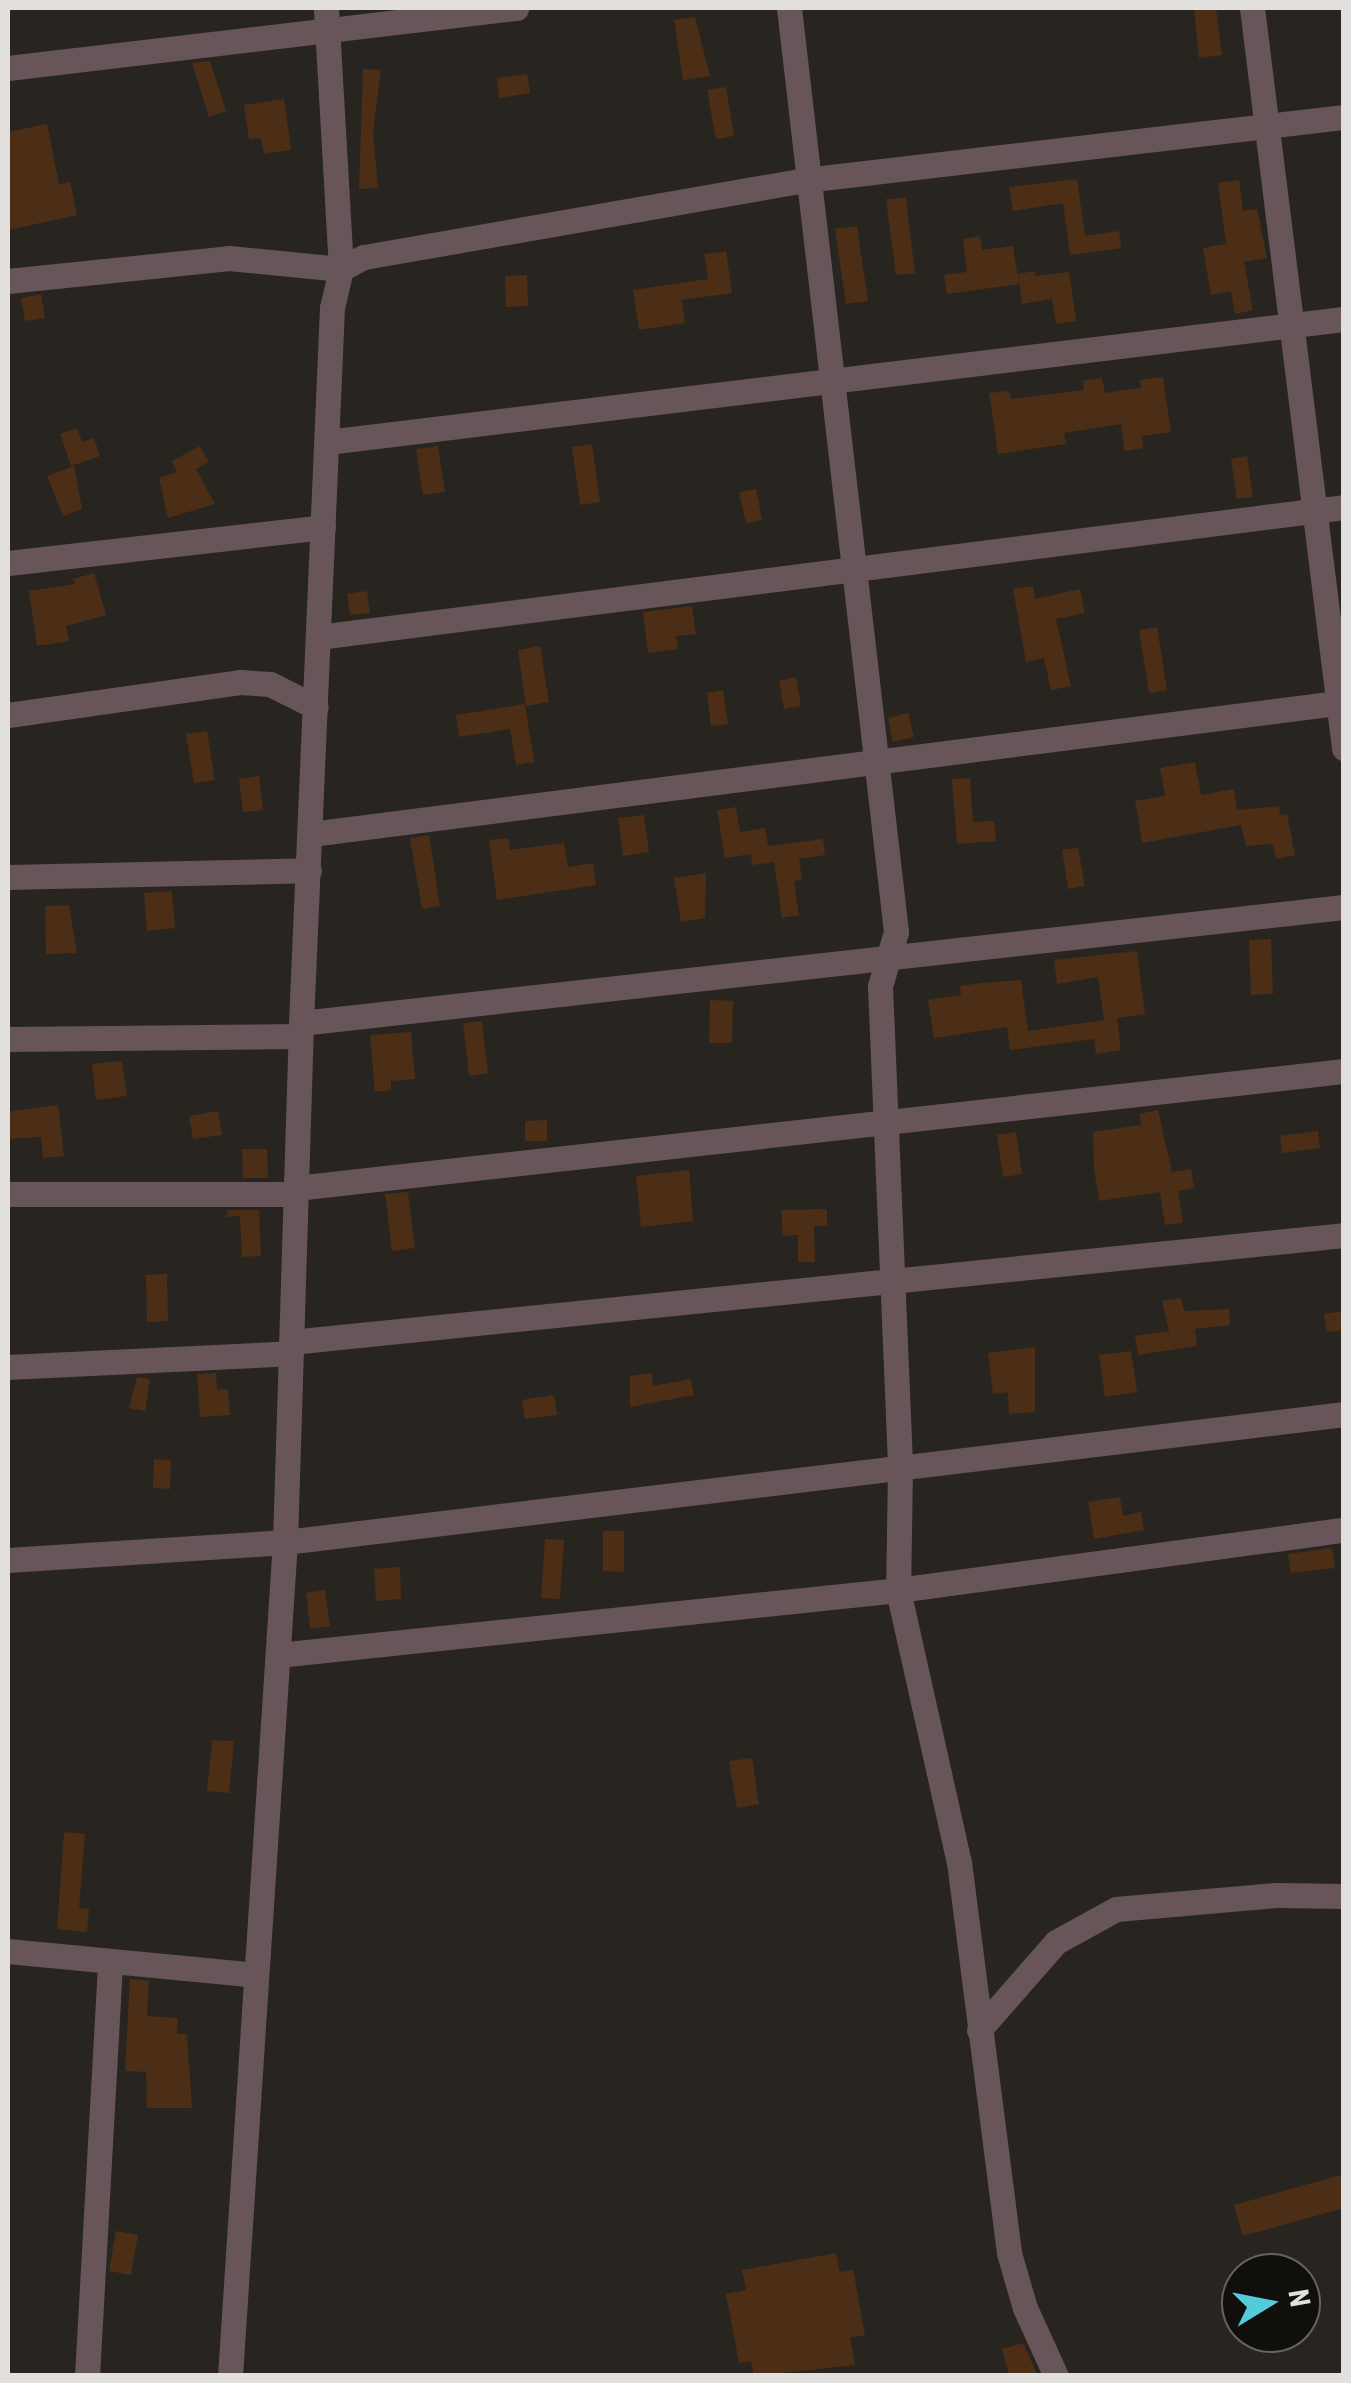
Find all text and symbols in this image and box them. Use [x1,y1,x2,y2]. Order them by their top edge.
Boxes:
north arrow [1221,2253,1321,2353]
text: N [1281,2287,1317,2309]

